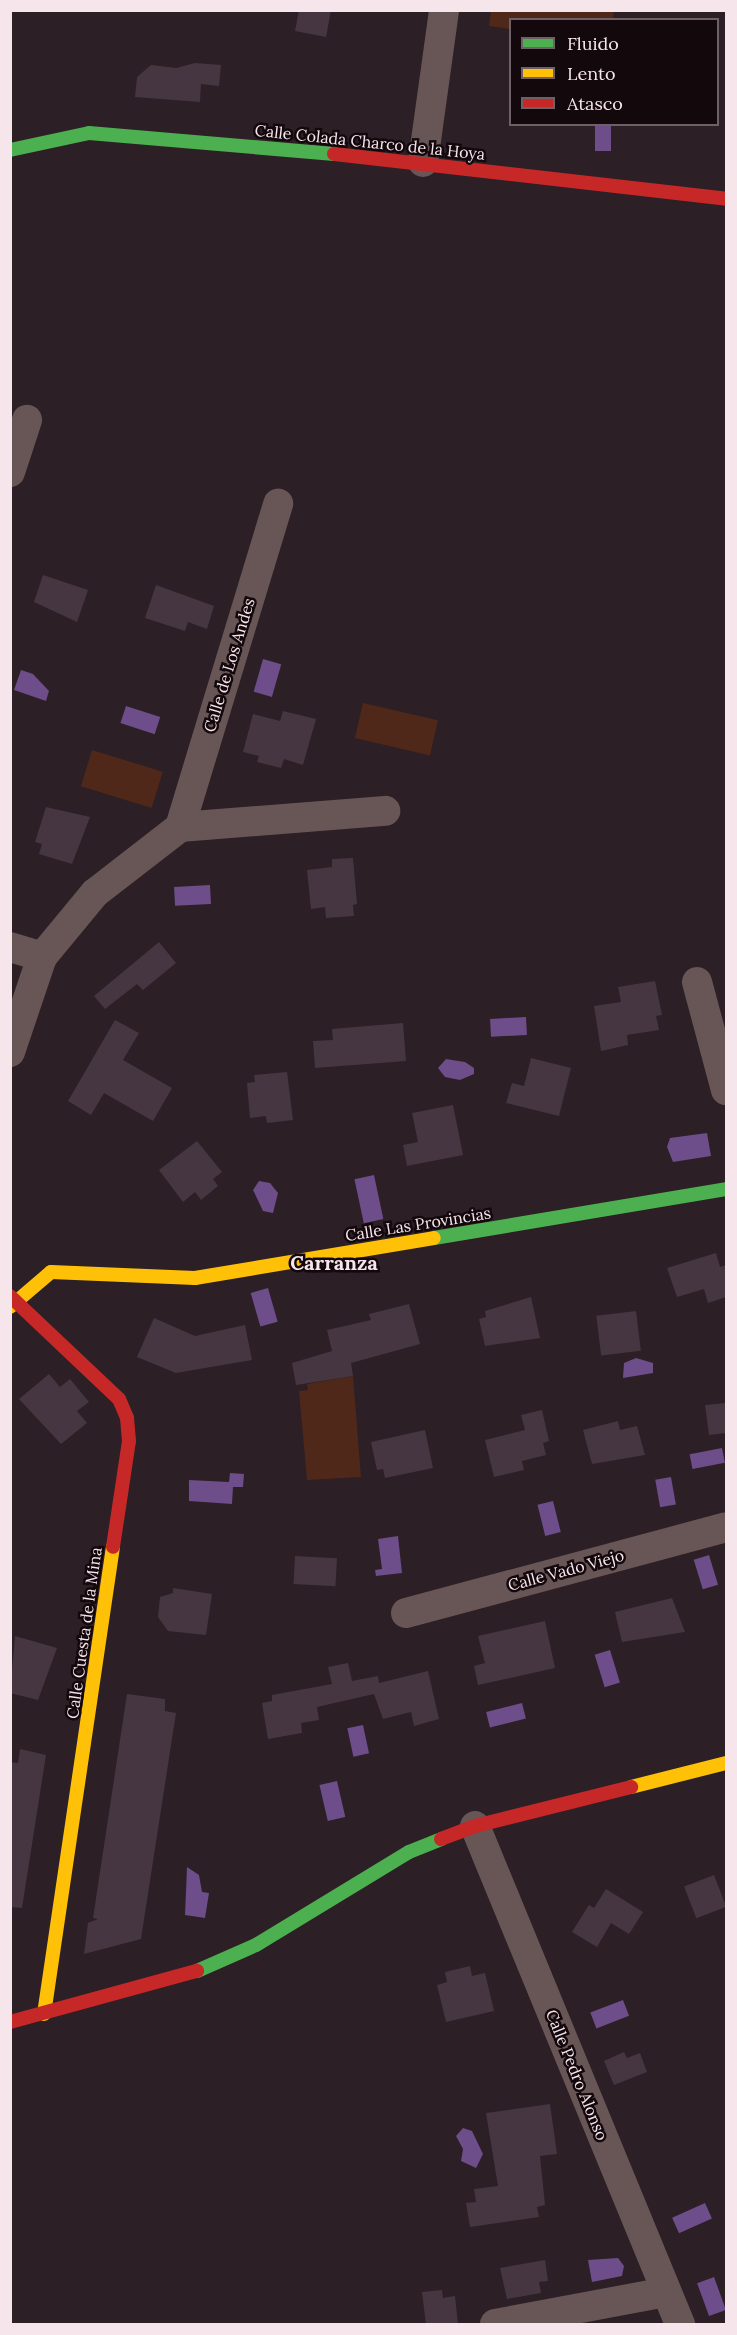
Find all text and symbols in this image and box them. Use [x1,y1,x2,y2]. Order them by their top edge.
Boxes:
legend [509,18,719,126]
text: Fluido [567,32,619,55]
text: Lento [567,62,615,85]
text: Atasco [567,92,623,115]
street label: Calle Colada Charco de la Hoya [254,120,486,164]
street label: Calle de Los Andes [199,596,259,734]
street label: Calle Las Provincias [344,1203,492,1245]
district label: Carranza [290,1250,378,1274]
street label: Calle Vado Viejo [506,1545,626,1595]
street label: Calle Cuesta de la Mina [62,1546,106,1720]
street label: Calle Pedro Alonso [542,2007,612,2143]

